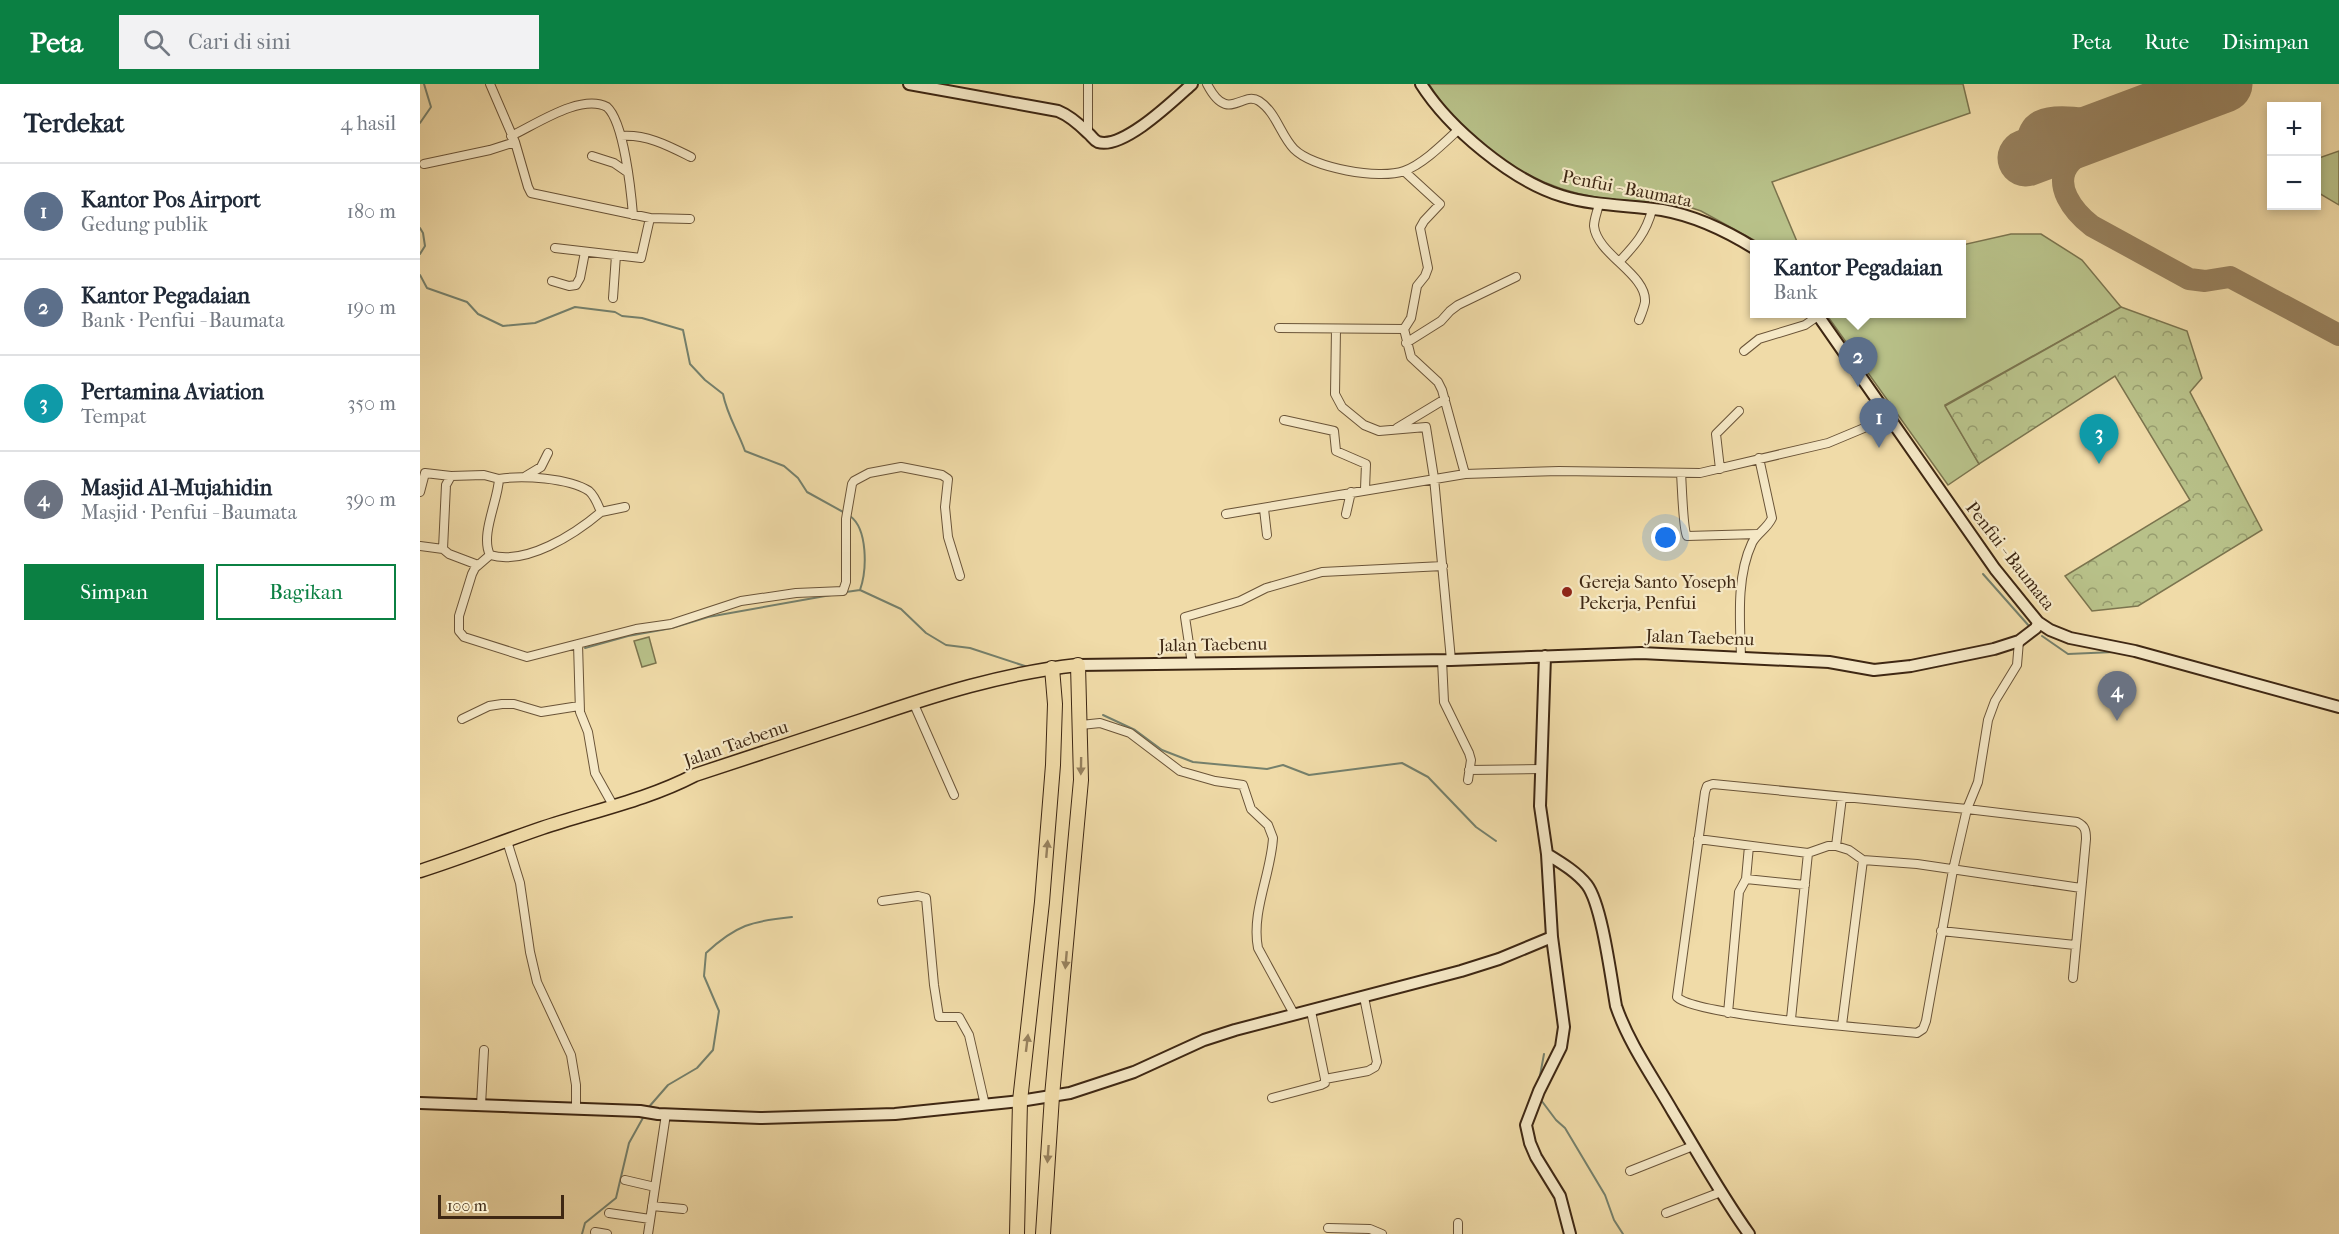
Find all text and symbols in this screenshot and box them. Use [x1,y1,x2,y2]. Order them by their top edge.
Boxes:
search box [119,15,539,69]
text: Peta [30,26,83,59]
icon: search [140,26,173,59]
text: Cari di sini [188,29,291,55]
text: Peta [2072,30,2111,54]
text: Rute [2144,30,2189,54]
text: Disimpan [2222,30,2309,54]
map controls [2267,102,2321,210]
button: + [2267,102,2321,156]
text: Terdekat [24,108,125,139]
text: 4 hasil [341,112,396,135]
button: − [2267,156,2321,210]
street label: Penfui - Baumata [1560,166,1694,212]
text: Kantor Pos Airport [81,187,261,213]
text: 1 [40,200,47,223]
text: 180 m [347,200,396,223]
text: Gedung publik [81,213,208,236]
popup [1750,240,1966,318]
text: Kantor Pegadaian [1773,255,1943,281]
text: Bank [1773,281,1818,304]
text: Kantor Pegadaian [81,283,250,309]
text: 2 [38,296,49,319]
text: 190 m [346,296,396,319]
text: Bank · Penfui - Baumata [81,309,284,332]
pin: 2 [1838,338,1878,387]
text: Pertamina Aviation [81,379,264,405]
text: 3 [39,392,48,415]
text: 350 m [347,392,396,415]
pin: 1 [1860,398,1898,448]
text: Tempat [81,405,147,428]
pin: 3 [2080,414,2118,464]
text: Masjid Al-Mujahidin [81,475,272,501]
text: 4 [38,488,49,511]
text: 390 m [345,488,396,511]
street label: Penfui - Baumata [1961,498,2059,615]
text: Masjid · Penfui - Baumata [81,501,297,524]
your location [1651,523,1680,552]
button: Simpan [24,564,204,620]
button: Bagikan [216,564,396,620]
place label: Gereja Santo Yoseph Pekerja, Penfui [1579,572,1736,614]
marker: Gereja Santo Yoseph Pekerja, Penfui [1560,585,1574,599]
street label: Jalan Taebenu [1643,626,1755,650]
street label: Jalan Taebenu [1156,634,1268,656]
pin: 4 [2098,672,2136,721]
street label: Jalan Taebenu [679,716,791,772]
one-way arrow [1076,756,1086,775]
one-way arrow [1042,839,1051,858]
one-way arrow [1061,951,1071,970]
one-way arrow [1022,1033,1032,1052]
one-way arrow [1044,1145,1053,1164]
scale bar [438,1192,564,1220]
text: 100 m [447,1196,487,1215]

